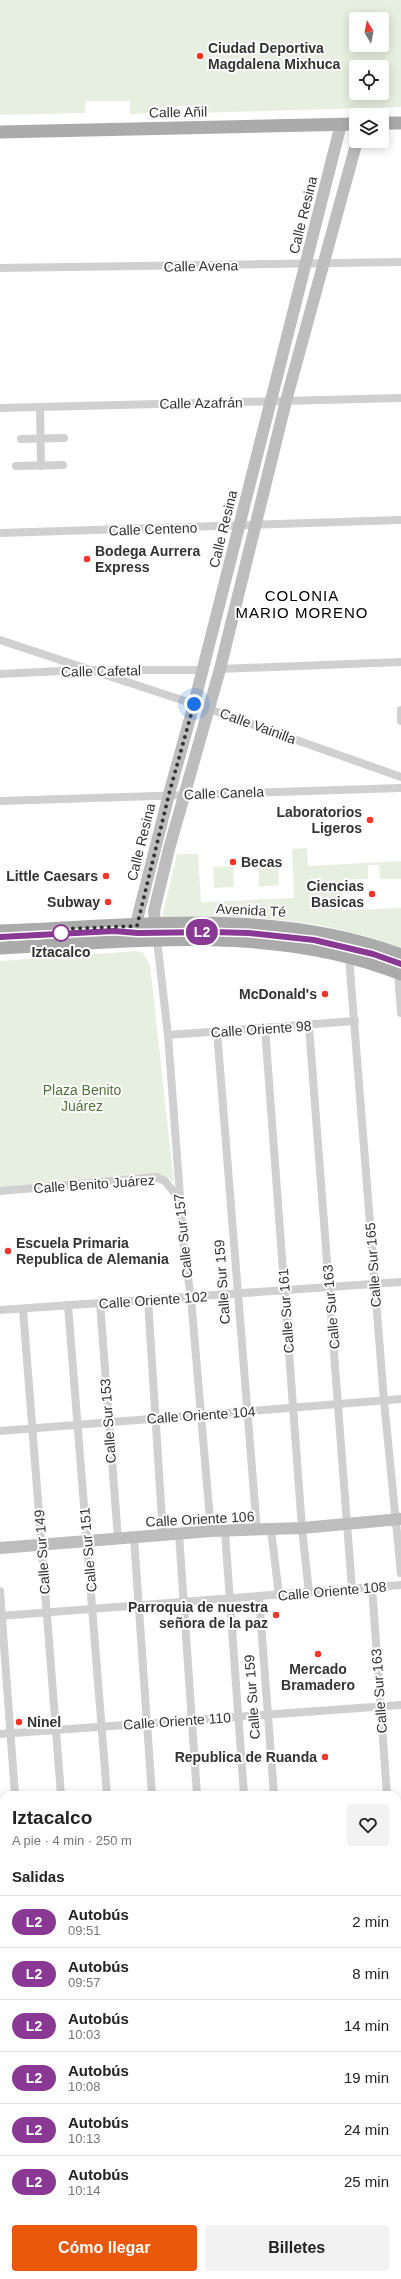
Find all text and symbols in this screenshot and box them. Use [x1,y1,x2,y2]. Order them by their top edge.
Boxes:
north arrow [349,12,389,52]
map controls [349,12,389,148]
place label: Ciudad Deportiva Magdalena Mixhuca [208,40,340,72]
marker: Ciudad Deportiva Magdalena Mixhuca [195,51,205,61]
button: locate [349,60,389,100]
street label: Calle Añil [149,103,207,121]
button: layers [349,108,389,148]
street label: Calle Resina [286,174,320,255]
street label: Calle Avena [164,257,239,275]
street label: Calle Azafrán [159,394,243,412]
street label: Calle Resina [206,488,240,569]
street label: Calle Centeno [108,519,198,539]
place label: Bodega Aurrera Express [95,543,201,575]
marker: Bodega Aurrera Express [82,554,92,564]
district label: COLONIA MARIO MORENO [236,587,368,621]
street label: Calle Cafetal [61,662,141,680]
your location [184,694,204,714]
street label: Calle Vainilla [218,705,298,747]
street label: Calle Canela [184,784,265,802]
street label: Calle Resina [124,801,158,882]
place label: Laboratorios Ligeros [276,804,362,836]
marker: Laboratorios Ligeros [365,815,375,825]
place label: Becas [241,854,282,870]
marker: Becas [228,857,238,867]
place label: Little Caesars [6,868,98,884]
marker: Little Caesars [101,871,111,881]
place label: Ciencias Basicas [306,878,364,910]
marker: Ciencias Basicas [367,889,377,899]
place label: Subway [47,894,100,910]
marker: Subway [103,897,113,907]
street label: Avenida Té [215,900,287,920]
line badge: L2 [184,919,220,945]
marker: Iztacalco [52,924,70,942]
text: L2 [194,924,210,940]
place label: Iztacalco [31,944,91,960]
place label: McDonald's [239,986,317,1002]
marker: McDonald's [320,989,330,999]
street label: Calle Oriente 98 [210,1017,312,1041]
park label: Plaza Benito Juárez [43,1082,122,1114]
street label: Calle Benito Juárez [33,1172,155,1196]
street label: Calle Sur 157 [171,1193,195,1279]
street label: Calle Sur 165 [362,1222,384,1308]
place label: Escuela Primaria Republica de Alemania [16,1235,169,1267]
street label: Calle Sur 159 [211,1239,233,1325]
marker: Escuela Primaria Republica de Alemania [3,1246,13,1256]
street label: Calle Sur 163 [319,1264,343,1350]
street label: Calle Sur 161 [275,1268,297,1354]
street label: Calle Oriente 102 [98,1288,208,1312]
street label: Calle Sur 153 [97,1378,119,1464]
street label: Calle Oriente 104 [146,1403,256,1427]
street label: Calle Sur 151 [76,1507,100,1593]
street label: Calle Oriente 106 [145,1508,255,1530]
street label: Calle Sur 149 [31,1509,53,1595]
street label: Calle Oriente 108 [277,1578,387,1604]
place label: Parroquia de nuestra señora de la paz [128,1599,268,1631]
marker: Parroquia de nuestra señora de la paz [271,1610,281,1620]
street label: Calle Sur 163 [368,1648,390,1734]
marker: Mercado Bramadero [313,1649,323,1659]
street label: Calle Sur 159 [241,1654,263,1740]
place label: Mercado Bramadero [281,1661,355,1693]
street label: Calle Oriente 110 [123,1709,232,1733]
place label: Ninel [27,1714,61,1730]
marker: Ninel [14,1717,24,1727]
place label: Republica de Ruanda [175,1749,317,1765]
marker: Republica de Ruanda [320,1752,330,1762]
button: heart [347,1804,389,1846]
text: Iztacalco [12,1807,92,1828]
text: A pie · 4 min · 250 m [12,1833,132,1848]
text: Salidas [12,1868,65,1885]
text: Autobús [68,1906,129,1923]
text: 2 min [352,1913,389,1930]
text: L2 [26,1914,42,1930]
text: 09:51 [68,1923,101,1938]
text: Autobús [68,1958,129,1975]
text: 8 min [352,1965,389,1982]
text: L2 [26,1966,42,1982]
text: 09:57 [68,1975,101,1990]
text: Autobús [68,2010,129,2027]
text: 14 min [344,2017,389,2034]
text: L2 [26,2018,42,2034]
text: 10:03 [68,2027,101,2042]
text: Autobús [68,2062,129,2079]
text: 19 min [344,2069,389,2086]
text: L2 [26,2070,42,2086]
text: 10:08 [68,2079,101,2094]
text: Autobús [68,2114,129,2131]
text: 24 min [344,2121,389,2138]
text: L2 [26,2122,42,2138]
text: 10:13 [68,2131,101,2146]
text: Autobús [68,2166,129,2183]
text: 25 min [344,2173,389,2190]
text: L2 [26,2174,42,2190]
text: 10:14 [68,2183,101,2198]
button: Cómo llegar [12,2225,197,2271]
button: Billetes [205,2225,389,2271]

